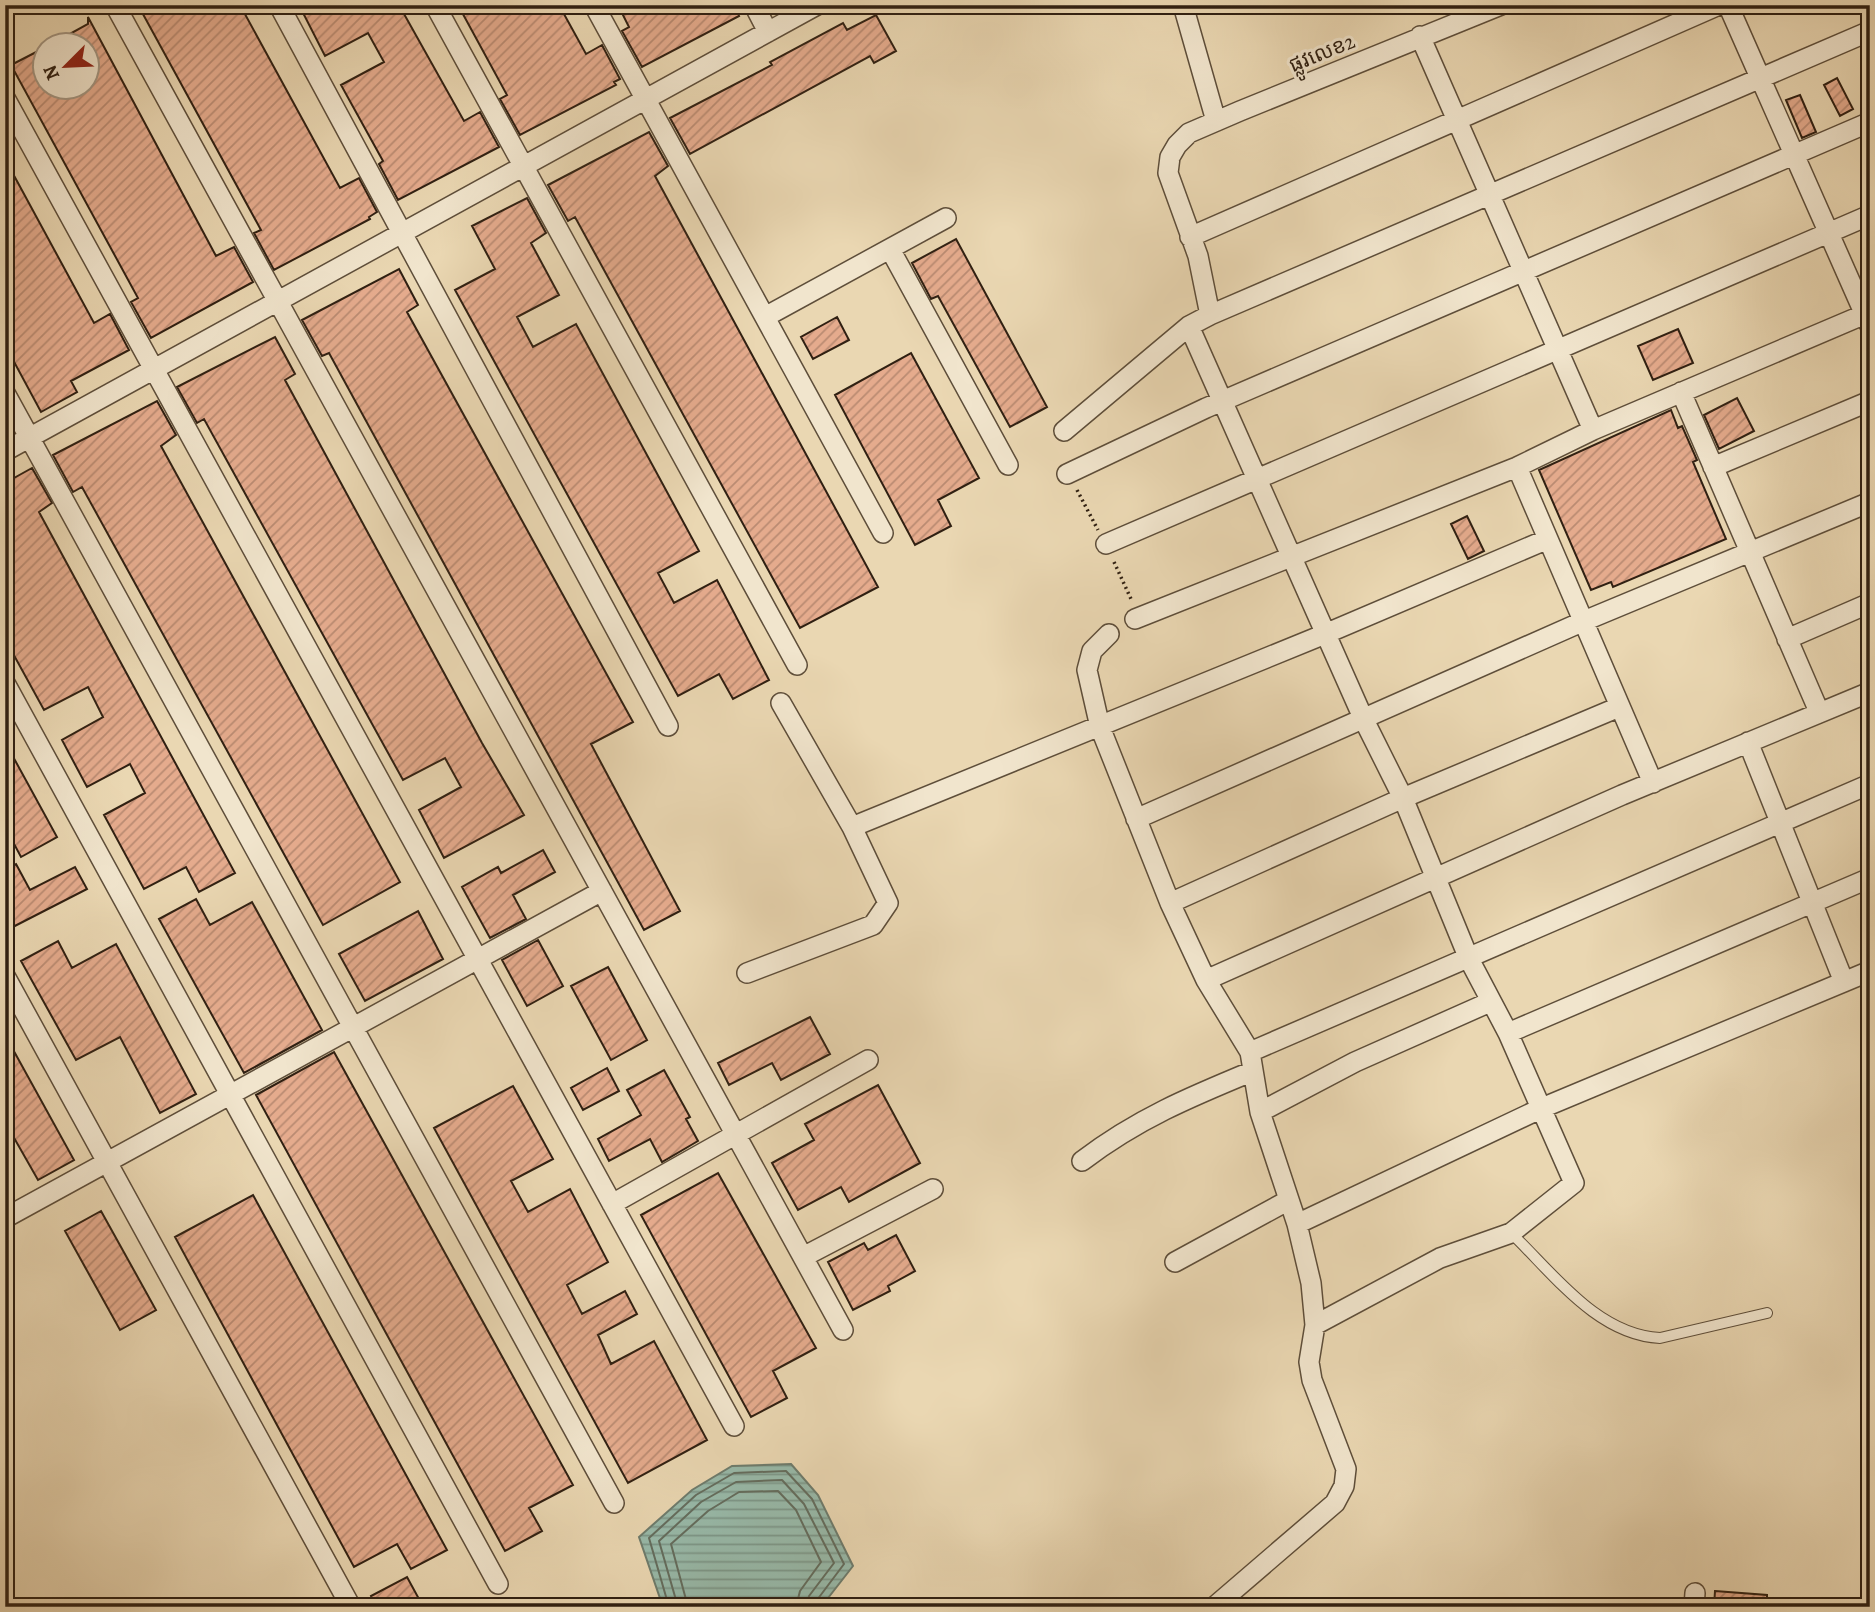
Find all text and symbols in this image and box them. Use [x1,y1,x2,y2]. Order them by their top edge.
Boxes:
street label: ផ្លូវលេខ2 [1285,27,1361,84]
north arrow [32,32,102,102]
text: N [37,61,66,84]

